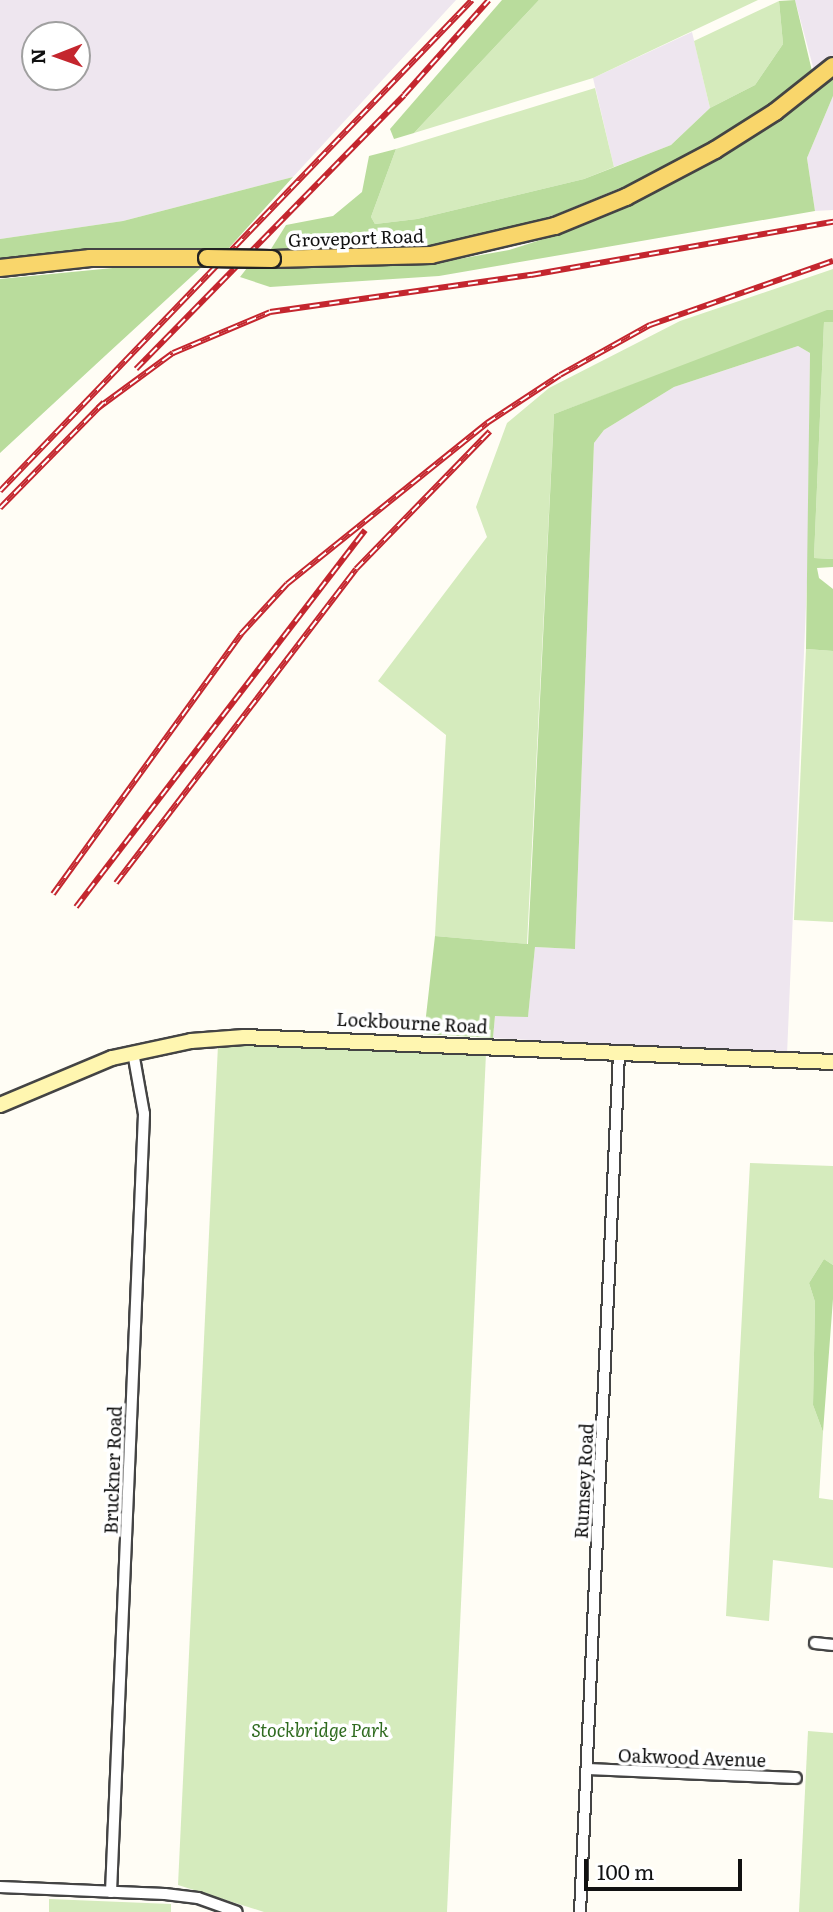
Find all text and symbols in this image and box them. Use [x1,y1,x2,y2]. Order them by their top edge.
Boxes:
north arrow [21,21,91,91]
text: N [23,48,51,65]
street label: Groveport Road [288,225,424,251]
street label: Lockbourne Road [336,1008,488,1038]
street label: Bruckner Road [100,1406,126,1534]
street label: Rumsey Road [570,1423,598,1539]
park label: Stockbridge Park [251,1719,389,1741]
street label: Oakwood Avenue [618,1745,766,1771]
scale bar [588,1846,746,1890]
text: 100 m [597,1855,654,1886]

